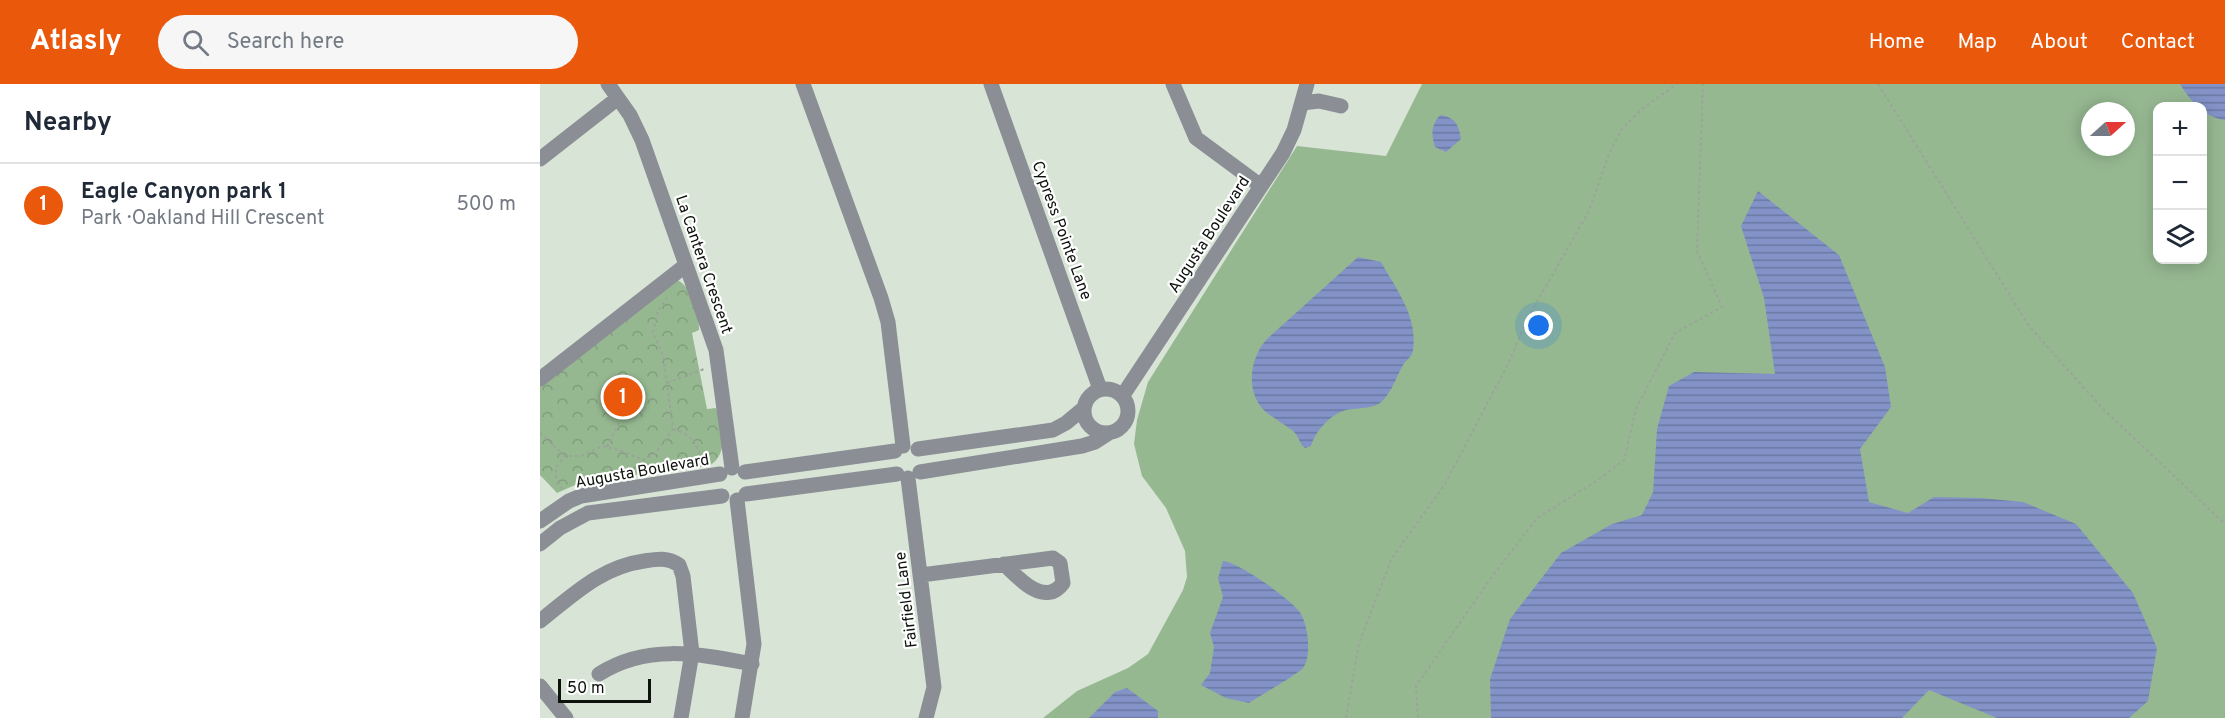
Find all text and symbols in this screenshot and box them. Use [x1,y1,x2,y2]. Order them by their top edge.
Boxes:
search box [158,15,578,69]
text: Atlasly [30,24,122,60]
icon: search [179,26,212,59]
text: Search here [227,29,344,56]
text: Home [1869,29,1925,56]
text: Map [1958,29,1997,56]
text: About [2030,29,2088,56]
text: Contact [2121,29,2195,56]
north arrow [2081,102,2135,156]
map controls [2153,102,2207,264]
button: + [2153,102,2207,156]
text: Nearby [24,107,112,140]
button: − [2153,156,2207,210]
street label: Cypress Pointe Lane [1027,158,1096,303]
street label: Augusta Boulevard [1164,173,1255,297]
text: Eagle Canyon park 1 [81,179,287,206]
text: 1 [40,192,48,218]
text: 500 m [456,192,516,218]
street label: La Cantera Crescent [670,193,736,337]
text: Park · Oakland Hill Crescent [81,206,324,232]
button: layers [2153,210,2207,264]
your location [1524,311,1553,340]
pin: 1 [604,374,643,420]
street label: Augusta Boulevard [574,450,711,494]
street label: Fairfield Lane [891,550,923,649]
scale bar [558,676,651,704]
text: 50 m [567,679,605,699]

